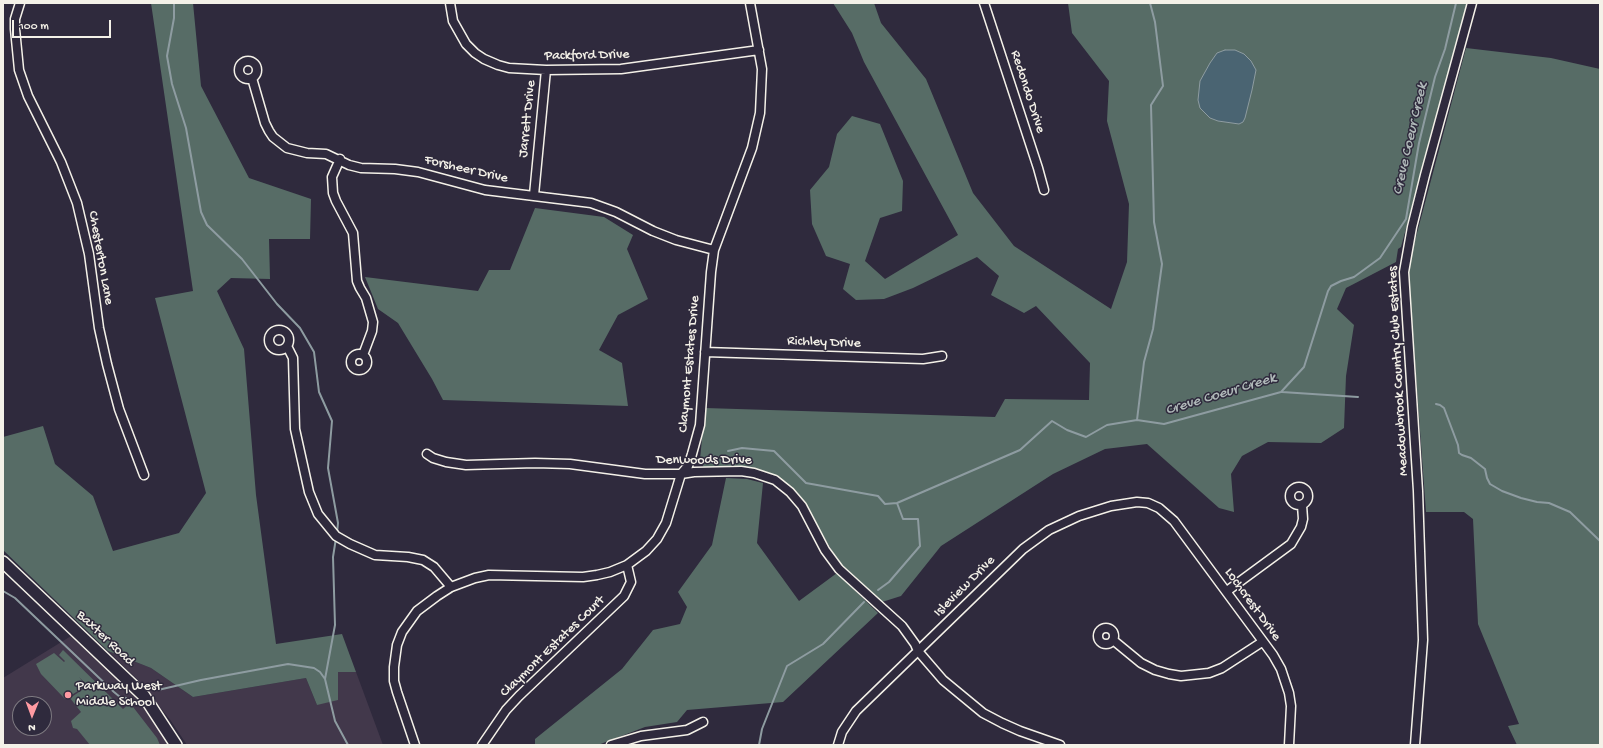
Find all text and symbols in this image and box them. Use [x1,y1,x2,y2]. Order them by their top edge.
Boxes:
scale bar [14,12,113,38]
text: 100 m [19,20,49,34]
street label: Packford Drive [544,47,630,65]
street label: Redondo Drive [1006,49,1048,135]
street label: Jarrett Drive [516,80,540,158]
water label: Creve Coeur Creek [1389,81,1433,197]
street label: Forsheer Drive [423,152,509,188]
street label: Chesterton Lane [83,210,117,306]
street label: Meadowbrook Country Club Estates [1385,266,1413,476]
street label: Claymont Estates Drive [676,295,704,433]
street label: Richley Drive [787,333,861,353]
water label: Creve Coeur Creek [1164,370,1278,420]
street label: Denwoods Drive [656,453,752,469]
street label: Isleview Drive [931,553,999,621]
street label: Lochcrest Drive [1220,565,1284,645]
street label: Claymont Estates Court [497,593,609,701]
street label: Baxter Road [72,608,138,670]
place label: Parkway West Middle School [76,679,162,712]
marker: Parkway West Middle School [63,690,73,700]
north arrow [12,696,52,736]
text: N [28,721,36,733]

